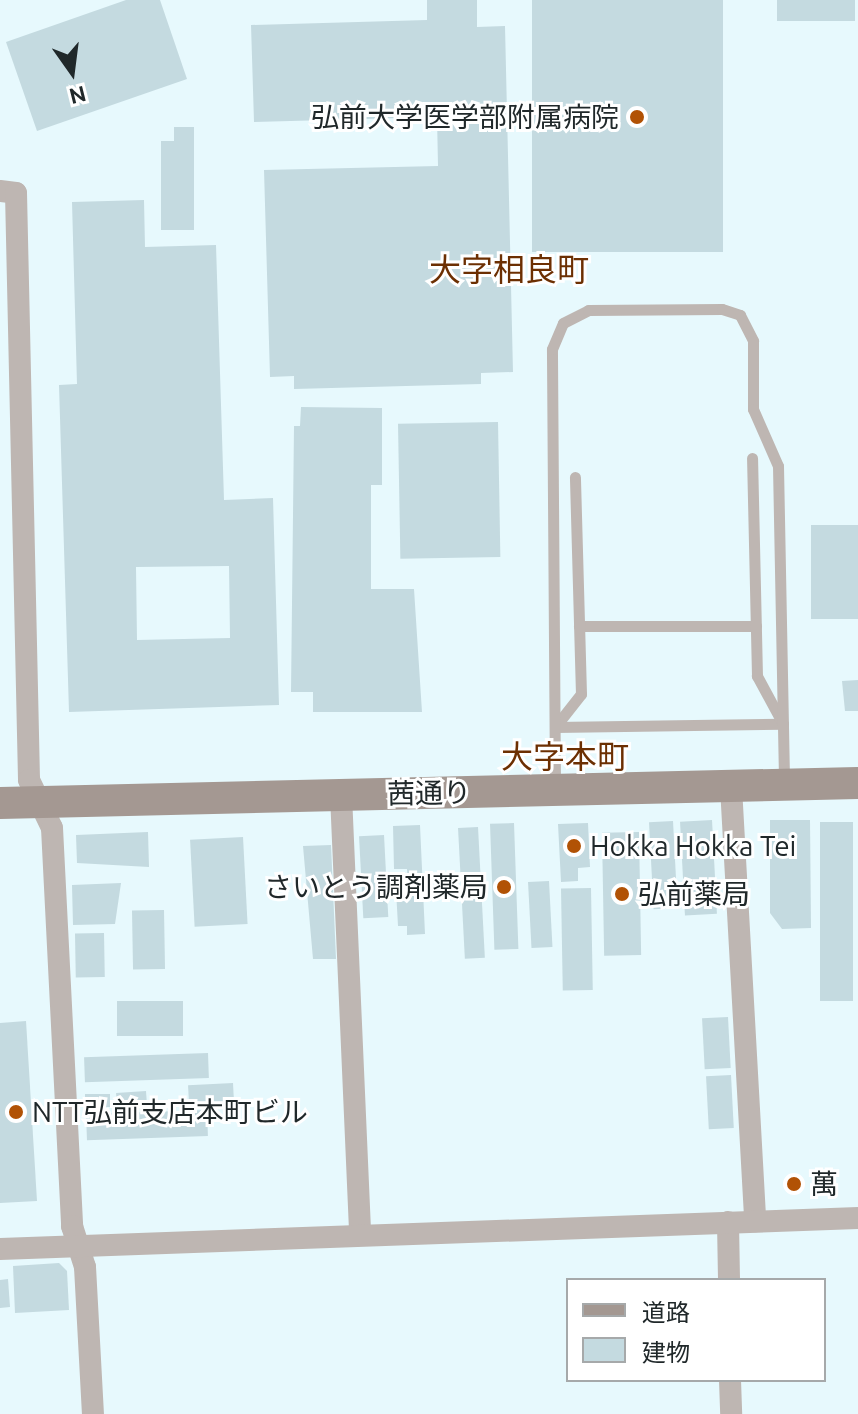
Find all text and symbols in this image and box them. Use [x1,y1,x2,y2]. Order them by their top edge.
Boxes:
north arrow [32,32,112,112]
text: N [67,82,89,110]
place label: 弘前大学医学部附属病院 [311,100,619,134]
marker: 弘前大学医学部附属病院 [626,106,648,128]
district label: 大字相良町 [429,250,589,288]
district label: 大字本町 [501,737,629,775]
street label: 茜通り [387,775,471,811]
place label: Hokka Hokka Tei [590,829,796,863]
marker: Hokka Hokka Tei [565,837,583,855]
place label: さいとう調剤薬局 [264,870,488,904]
place label: 弘前薬局 [638,877,750,911]
marker: さいとう調剤薬局 [495,878,513,896]
marker: 弘前薬局 [613,885,631,903]
place label: NTT弘前支店本町ビル [32,1095,308,1129]
marker: NTT弘前支店本町ビル [7,1103,25,1121]
place label: 萬 [810,1167,838,1201]
marker: 萬 [785,1175,803,1193]
legend [566,1278,826,1382]
text: 道路 [642,1299,690,1326]
text: 建物 [642,1339,690,1366]

